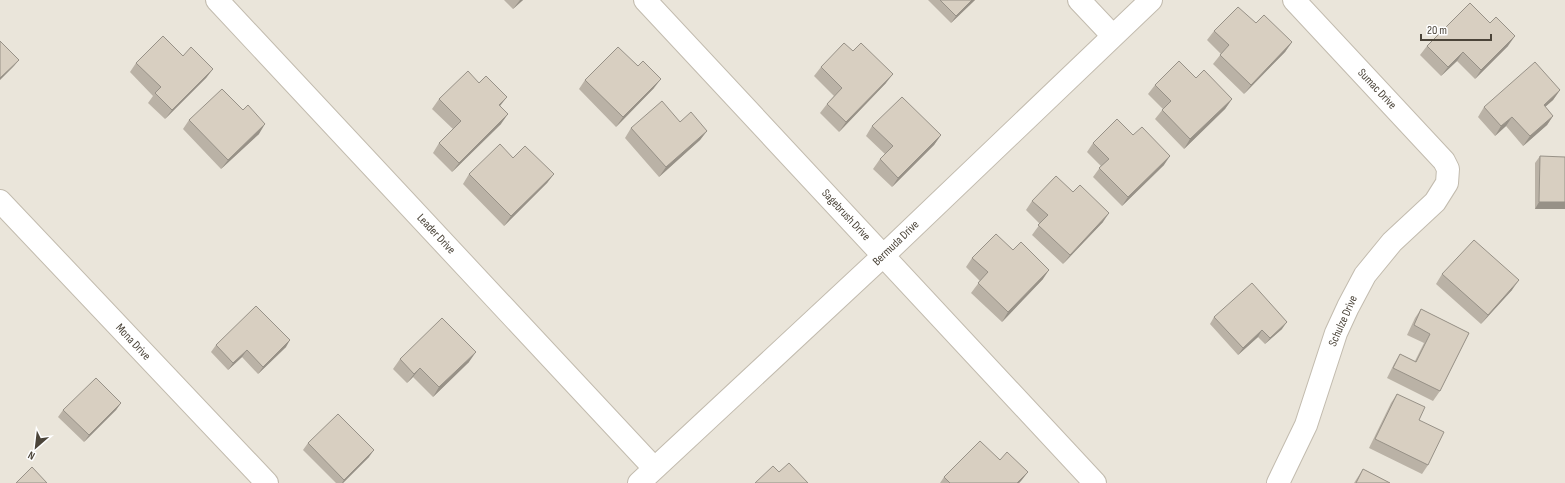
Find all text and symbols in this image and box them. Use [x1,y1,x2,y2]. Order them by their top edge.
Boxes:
scale bar [1421,16,1491,42]
text: 20 m [1427,23,1447,38]
street label: Sumac Drive [1354,66,1400,113]
street label: Sagebrush Drive [818,186,874,244]
street label: Leader Drive [414,211,459,257]
street label: Bermuda Drive [870,217,922,269]
street label: Schulze Drive [1325,293,1361,349]
street label: Mona Drive [112,321,154,364]
north arrow [16,427,56,467]
text: N [26,448,37,463]

